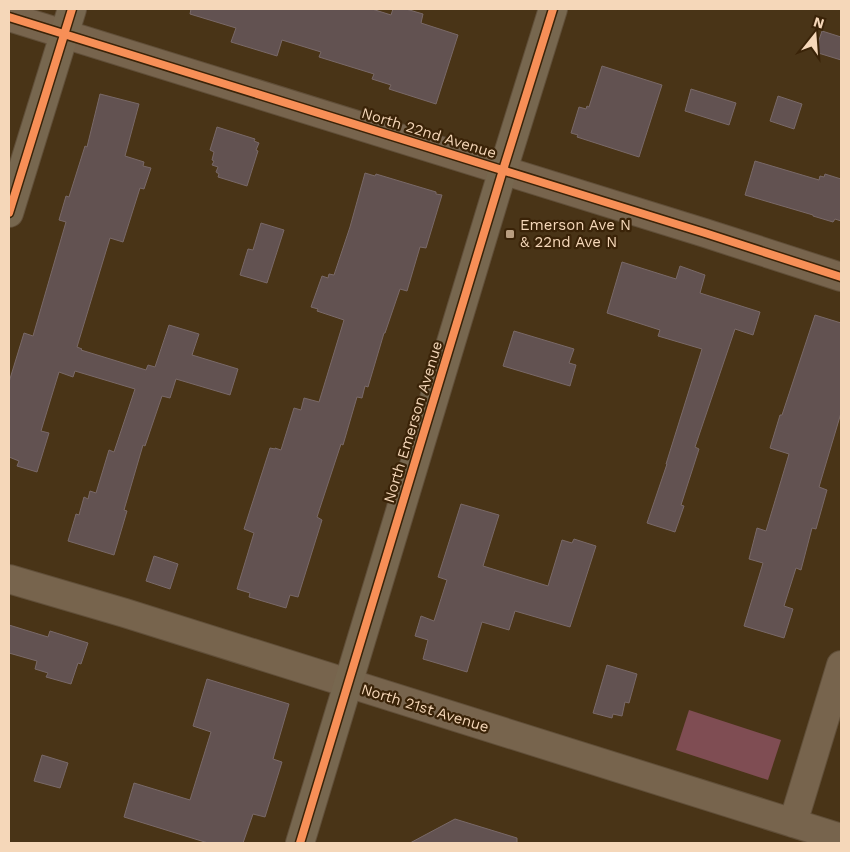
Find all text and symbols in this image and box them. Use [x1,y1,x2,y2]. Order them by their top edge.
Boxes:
north arrow [790,10,840,60]
text: N [812,13,826,32]
street label: North 22nd Avenue [359,104,499,162]
place label: Emerson Ave N & 22nd Ave N [520,216,631,251]
marker: Emerson Ave N & 22nd Ave N [504,228,516,240]
street label: North Emerson Avenue [380,339,446,505]
street label: North 21st Avenue [359,680,491,736]

